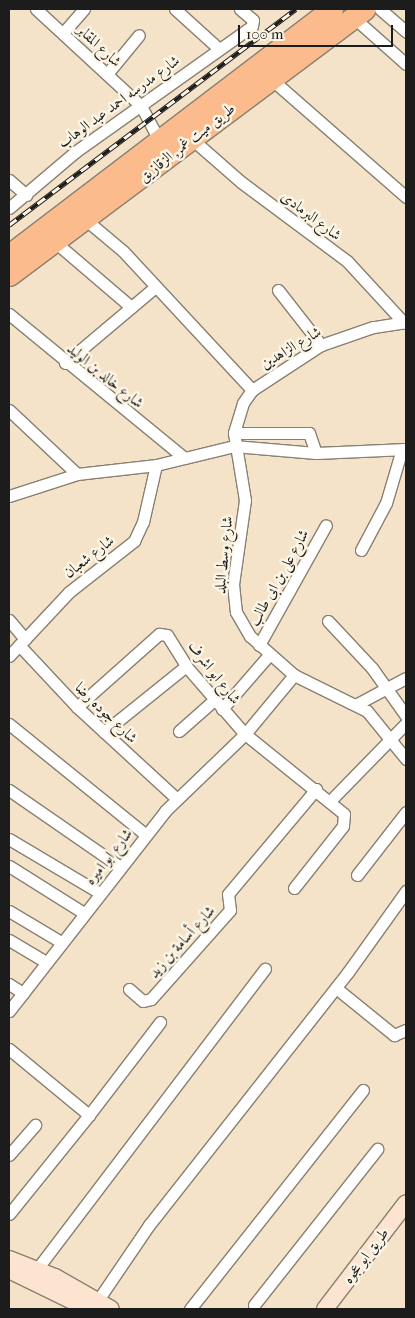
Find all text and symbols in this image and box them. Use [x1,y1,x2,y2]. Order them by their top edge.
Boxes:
scale bar [240,15,395,47]
street label: شارع المقابر [73,21,125,71]
text: 100 m [246,25,284,43]
street label: شارع مدرسه احمد عبد الوهاب [55,52,183,152]
street label: طريق ميت غمر, الزقازيق [135,100,239,186]
street label: شارع البرمادى [277,187,345,245]
street label: شارع الزاهدين [257,323,325,373]
street label: شارع خالد بن الوليد [63,340,147,412]
street label: شارع وسط البلد [211,515,237,595]
street label: شارع على بن ابى طالب [245,526,313,630]
street label: شارع شعبان [60,532,118,582]
street label: شارع ابو اشرف [184,638,244,708]
street label: شارع جوده رضا [71,679,141,747]
street label: شارع ابو اميره [81,825,137,889]
street label: شارع أسامة بن زيد [145,902,219,982]
street label: طريق ابو عجوه [339,1225,393,1287]

